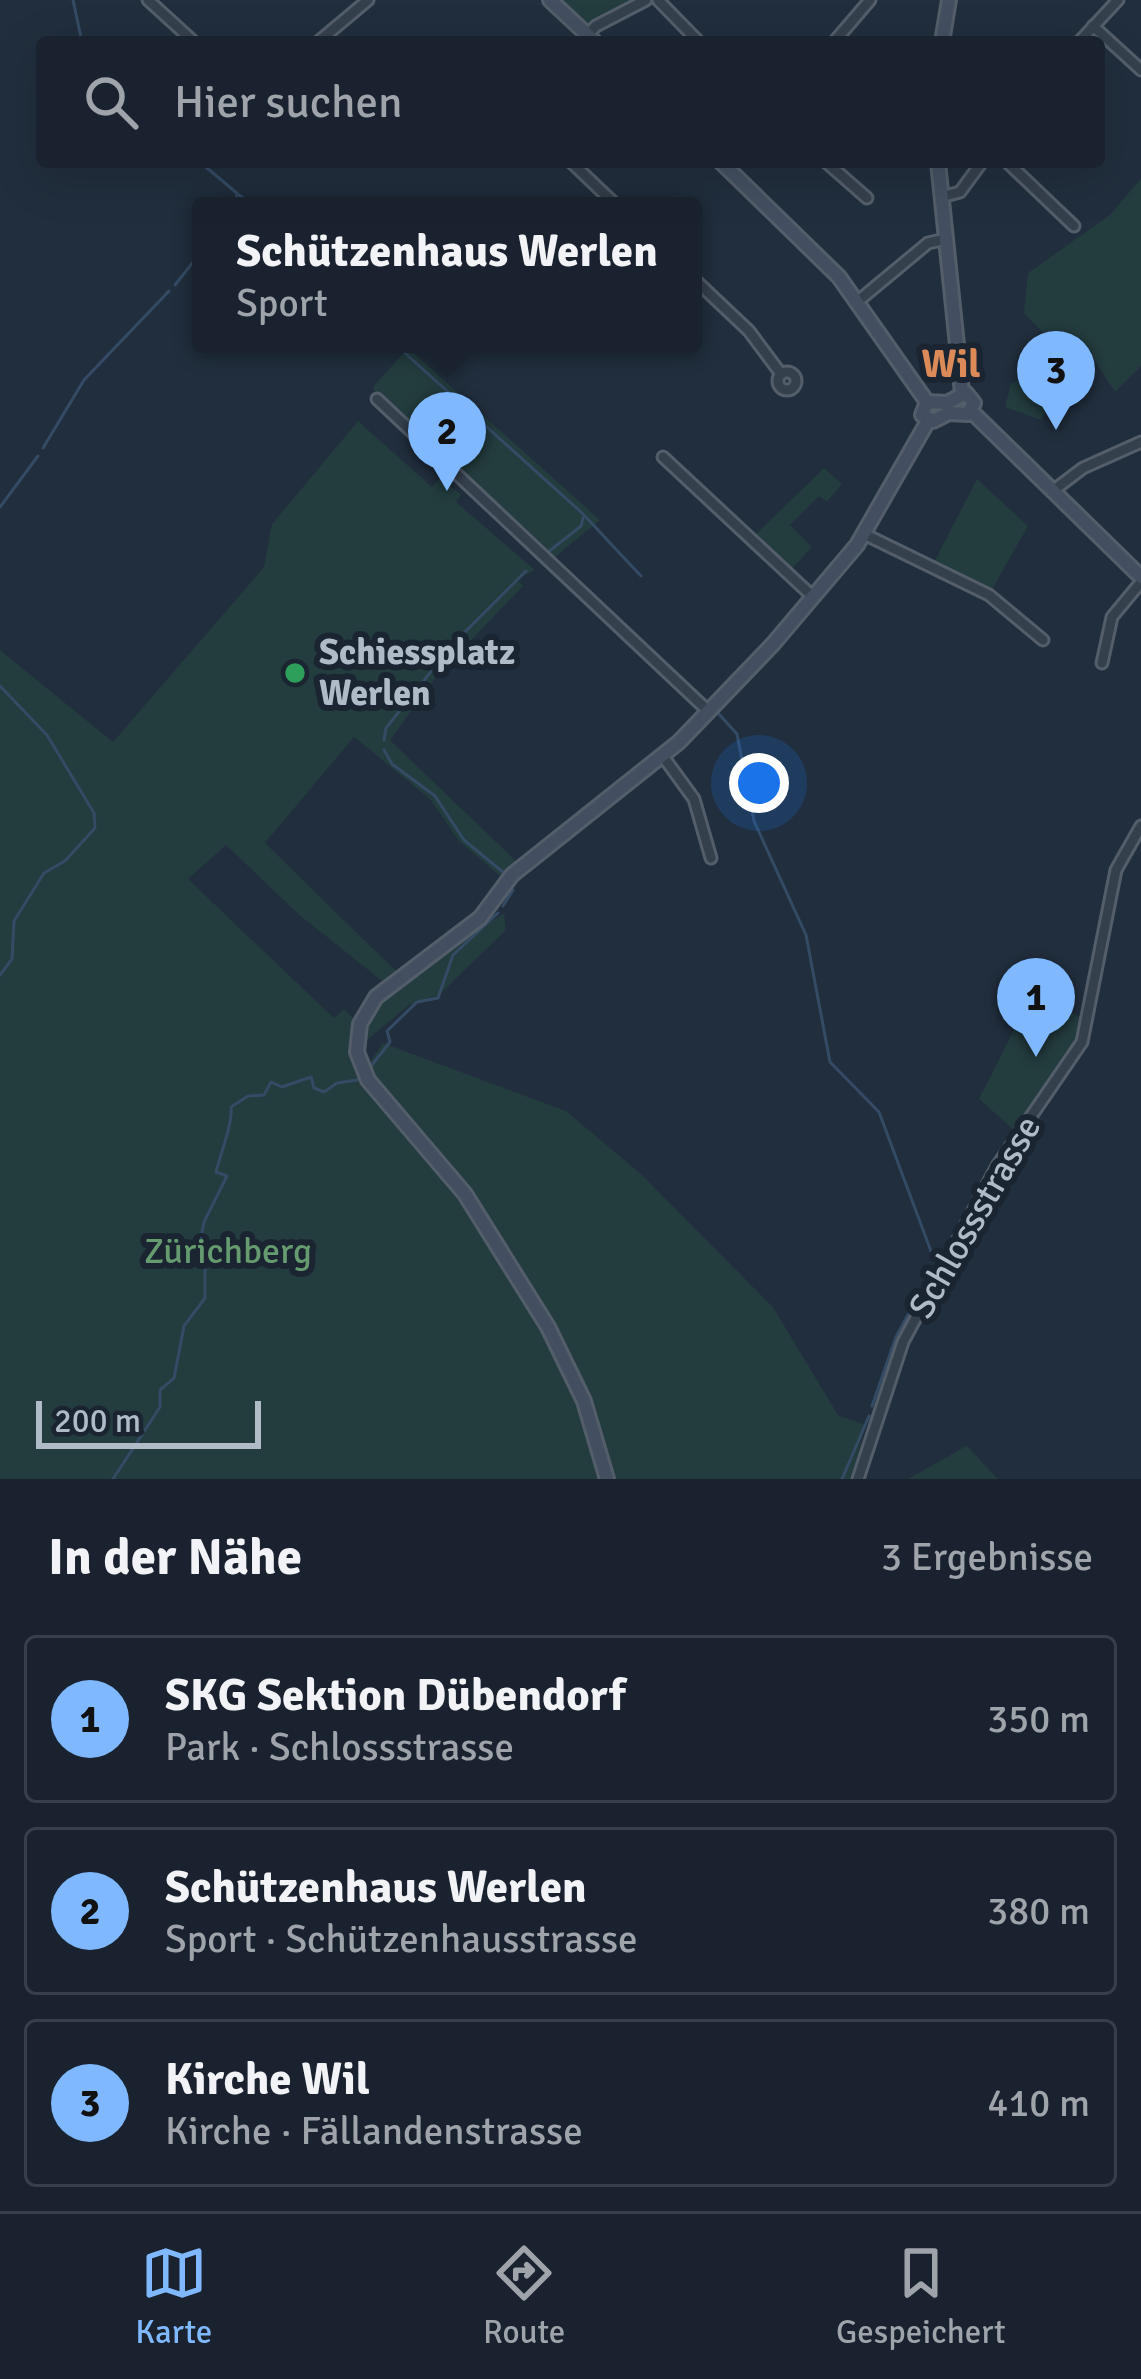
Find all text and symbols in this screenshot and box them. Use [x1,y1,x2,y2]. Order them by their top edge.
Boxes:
search box [36,36,1105,168]
icon: search [78,69,144,135]
text: Hier suchen [174,75,403,130]
popup [192,197,702,353]
text: Schützenhaus Werlen [236,224,658,279]
text: Sport [236,279,328,327]
pin: 3 [1017,331,1095,430]
district label: Wil [921,340,981,388]
pin: 2 [408,392,486,491]
place label: Schiessplatz Werlen [319,630,515,716]
marker: Schiessplatz Werlen [282,660,308,686]
your location [729,753,789,813]
pin: 1 [997,958,1075,1057]
street label: Schlossstrasse [899,1108,1051,1326]
park label: Zürichberg [144,1229,312,1274]
scale bar [36,1395,261,1448]
text: 200 m [54,1401,141,1442]
text: In der Nähe [48,1526,302,1589]
text: 3 Ergebnisse [881,1533,1093,1581]
text: SKG Sektion Dübendorf [165,1668,626,1723]
text: 1 [79,1695,101,1743]
text: 350 m [987,1695,1090,1743]
text: Park · Schlossstrasse [165,1723,514,1771]
text: Schützenhaus Werlen [165,1860,587,1915]
text: 2 [79,1887,101,1935]
text: 380 m [987,1887,1090,1935]
text: Sport · Schützenhausstrasse [165,1915,638,1963]
text: Kirche Wil [165,2052,370,2107]
text: 3 [79,2079,101,2127]
text: 410 m [987,2079,1090,2127]
text: Kirche · Fällandenstrasse [165,2107,583,2155]
tab: Karte [135,2240,212,2353]
tab: Route [483,2240,565,2353]
tab: Gespeichert [836,2240,1006,2353]

